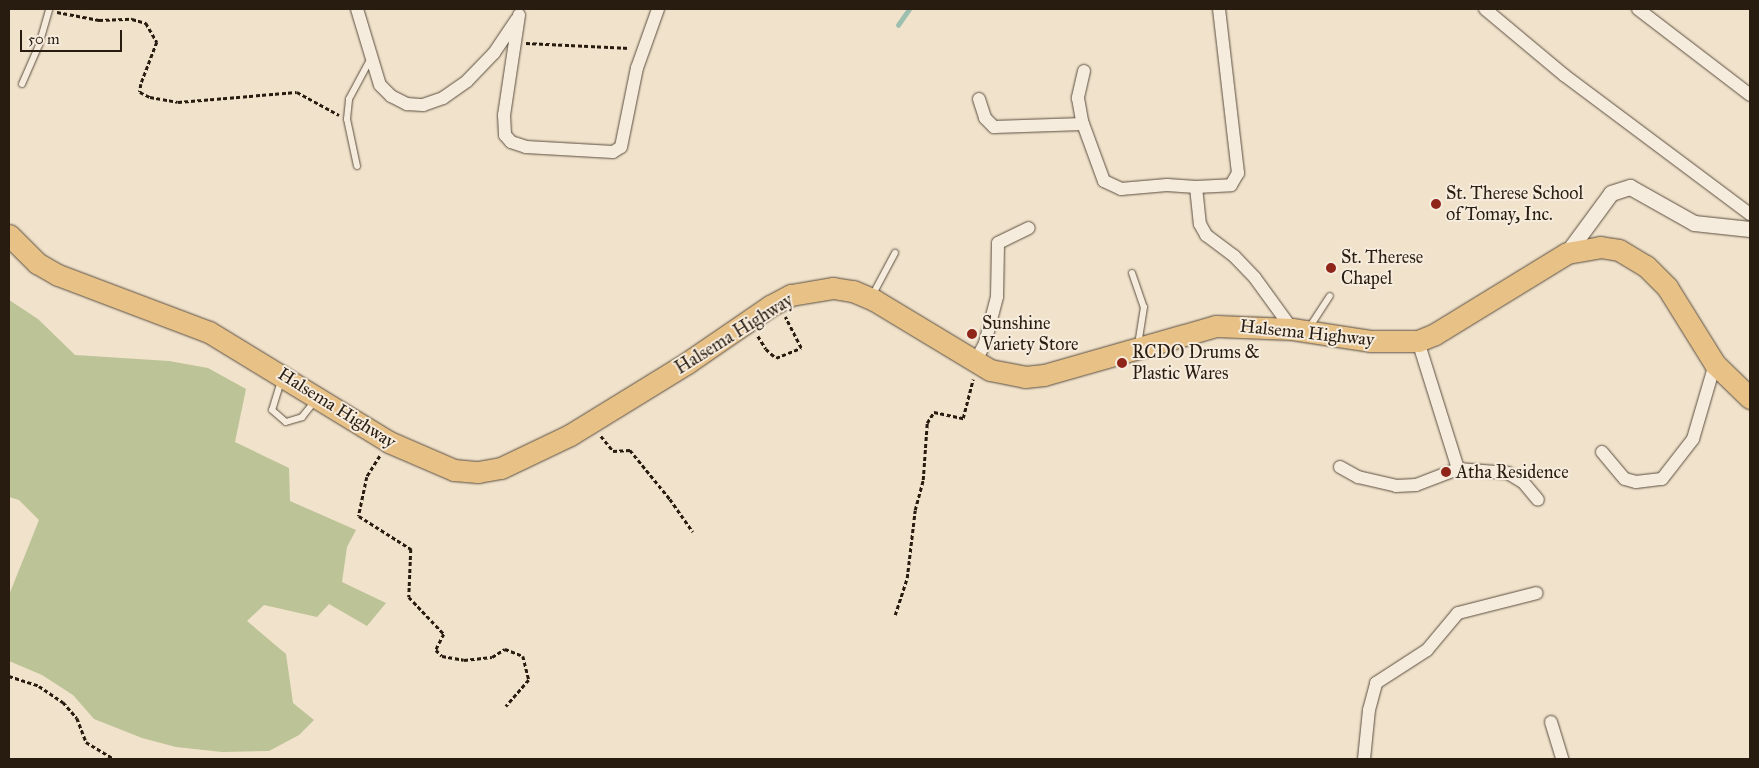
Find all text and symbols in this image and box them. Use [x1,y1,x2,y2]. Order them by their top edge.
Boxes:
scale bar [22,20,125,52]
text: 50 m [28,30,60,48]
place label: St. Therese School of Tomay, Inc. [1446,183,1583,225]
marker: St. Therese School of Tomay, Inc. [1430,198,1442,210]
place label: St. Therese Chapel [1341,247,1423,290]
marker: St. Therese Chapel [1325,262,1337,274]
street label: Halsema Highway [671,289,797,379]
place label: Sunshine Variety Store [982,313,1079,356]
street label: Halsema Highway [1239,315,1375,351]
marker: Sunshine Variety Store [966,328,978,340]
place label: RCDO Drums & Plastic Wares [1132,342,1260,384]
marker: RCDO Drums & Plastic Wares [1116,357,1128,369]
street label: Halsema Highway [274,363,400,453]
place label: Atha Residence [1456,461,1569,483]
marker: Atha Residence [1440,466,1452,478]

